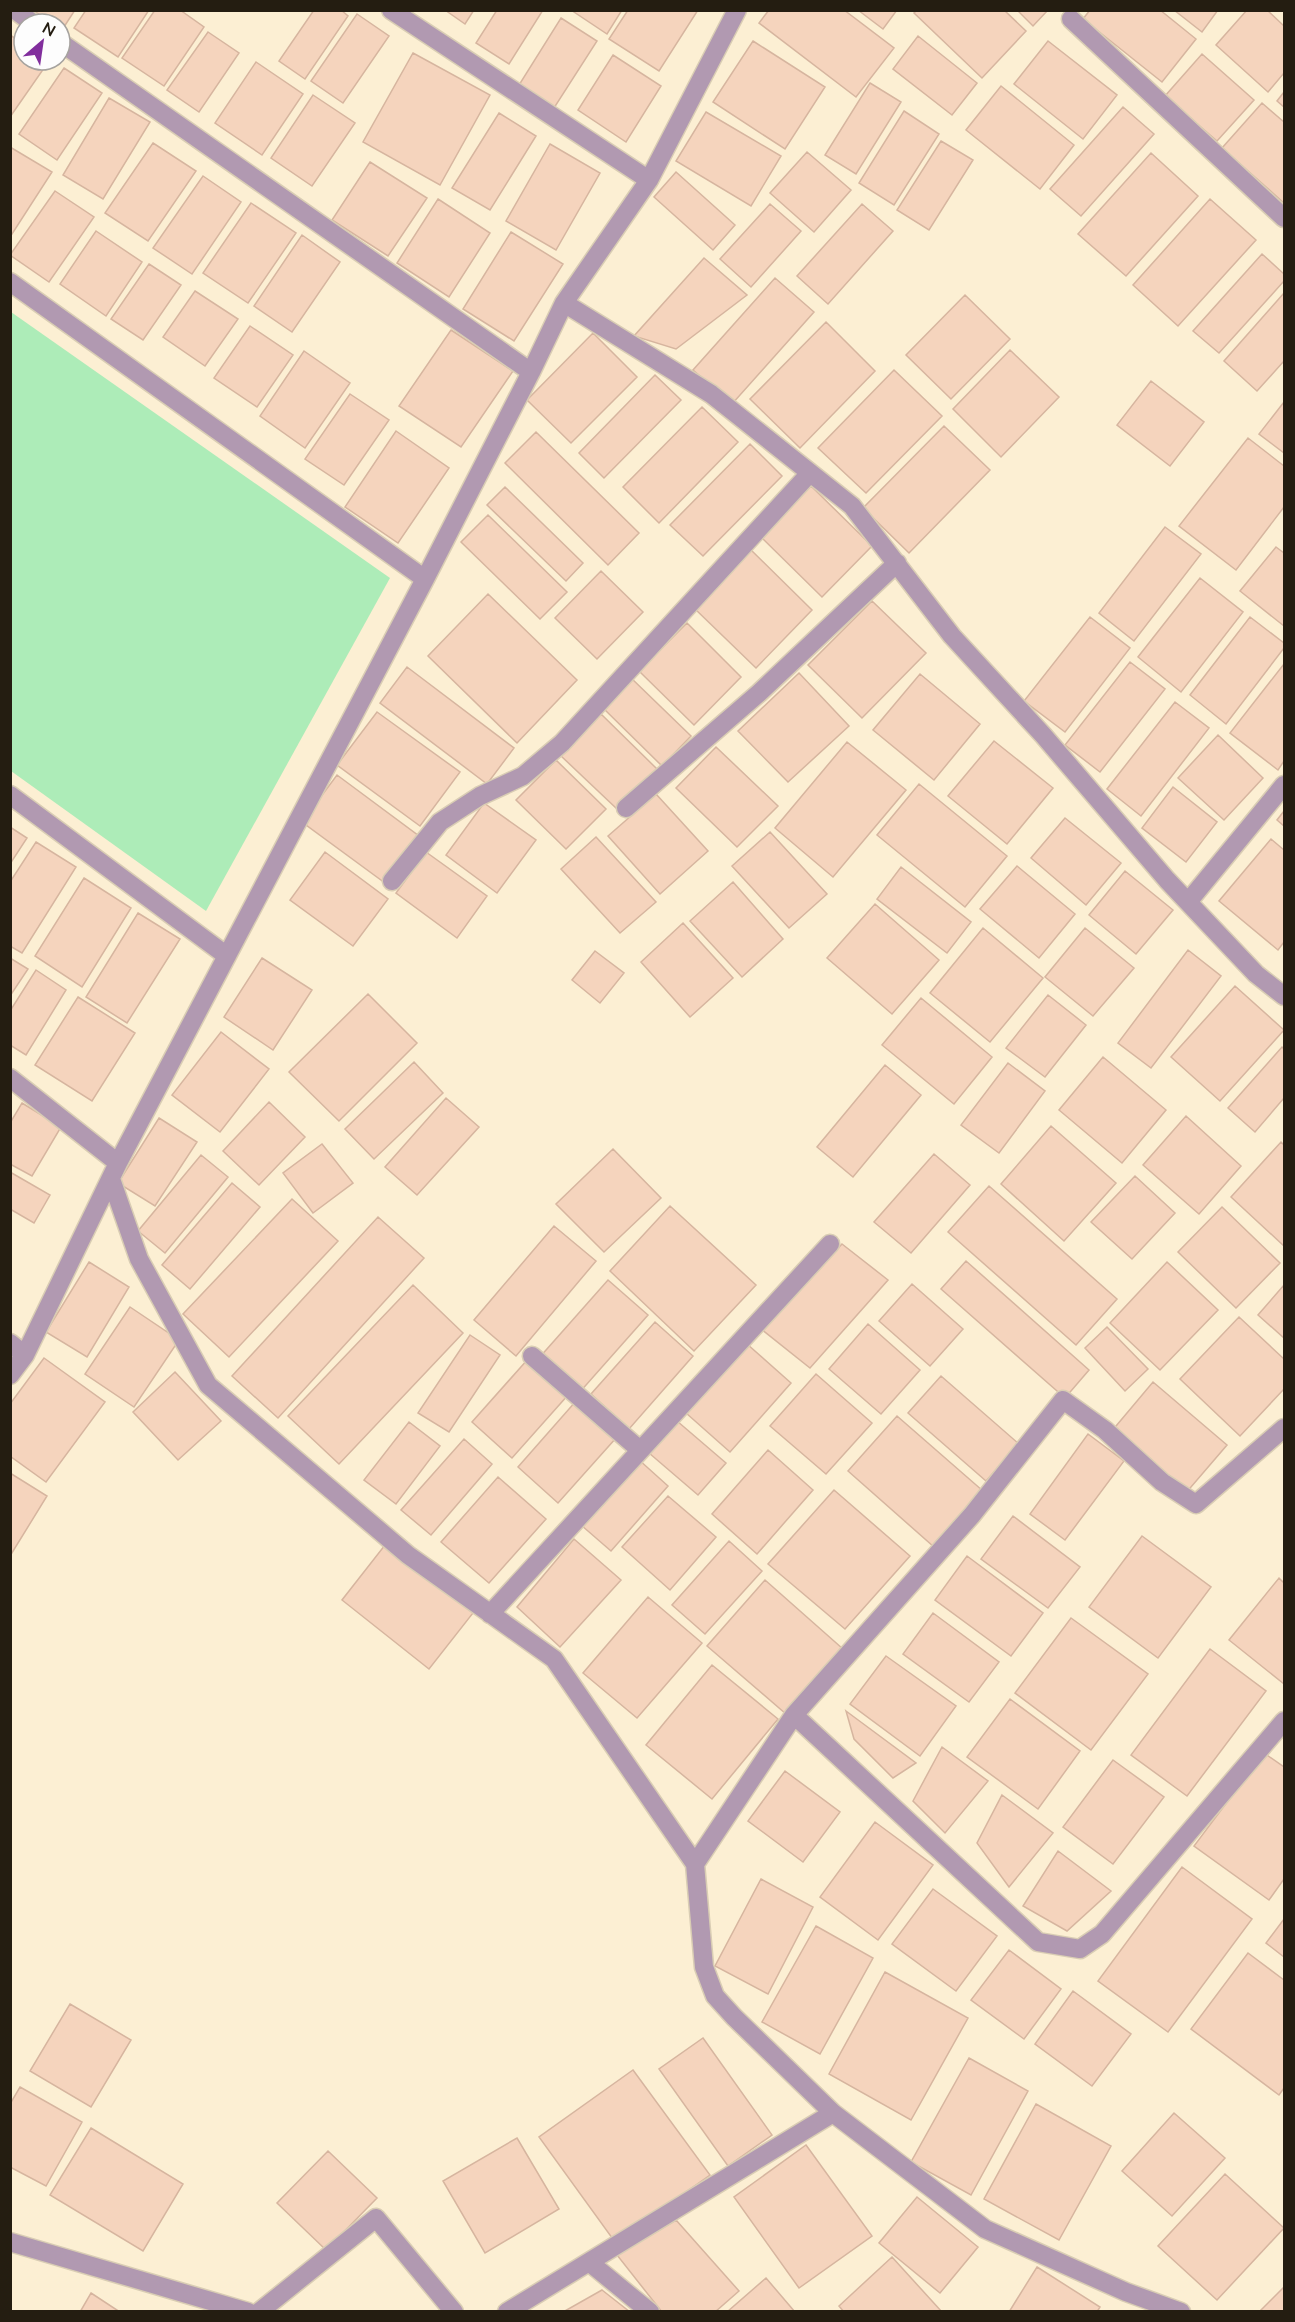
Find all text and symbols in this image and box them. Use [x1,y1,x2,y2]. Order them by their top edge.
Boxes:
north arrow [12,12,72,72]
text: N [39,17,59,41]

